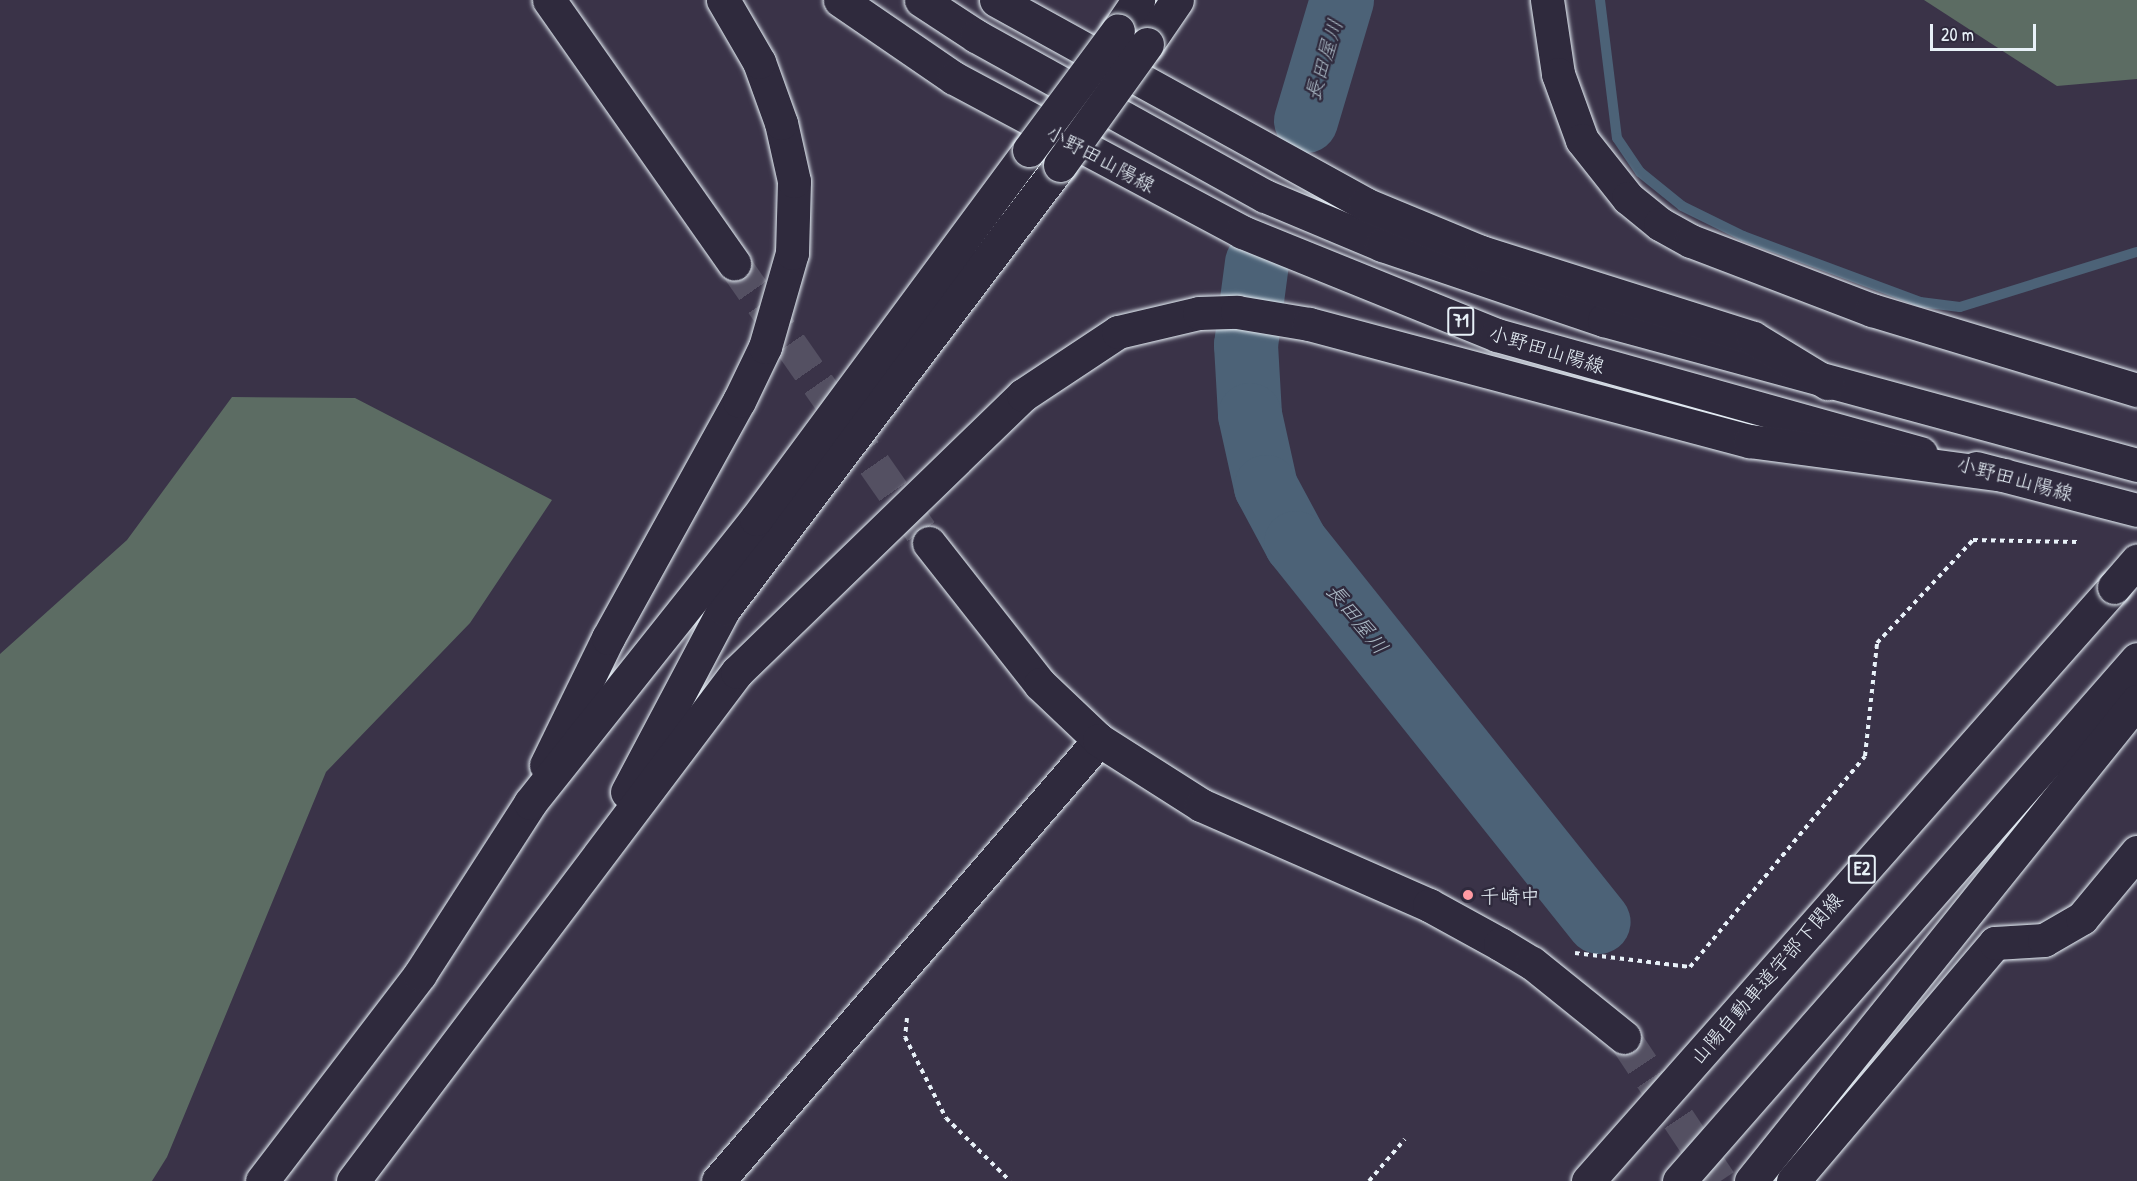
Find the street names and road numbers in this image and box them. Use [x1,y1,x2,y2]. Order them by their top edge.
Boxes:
street label: 小野田山陽線 [1042,119,1160,197]
road number: 71 [1446,306,1476,336]
street label: 小野田山陽線 [1486,320,1608,378]
street label: 小野田山陽線 [1954,451,2076,505]
road number: E2 [1847,854,1877,884]
street label: 山陽自動車道宇部下関線 [1685,887,1847,1069]

